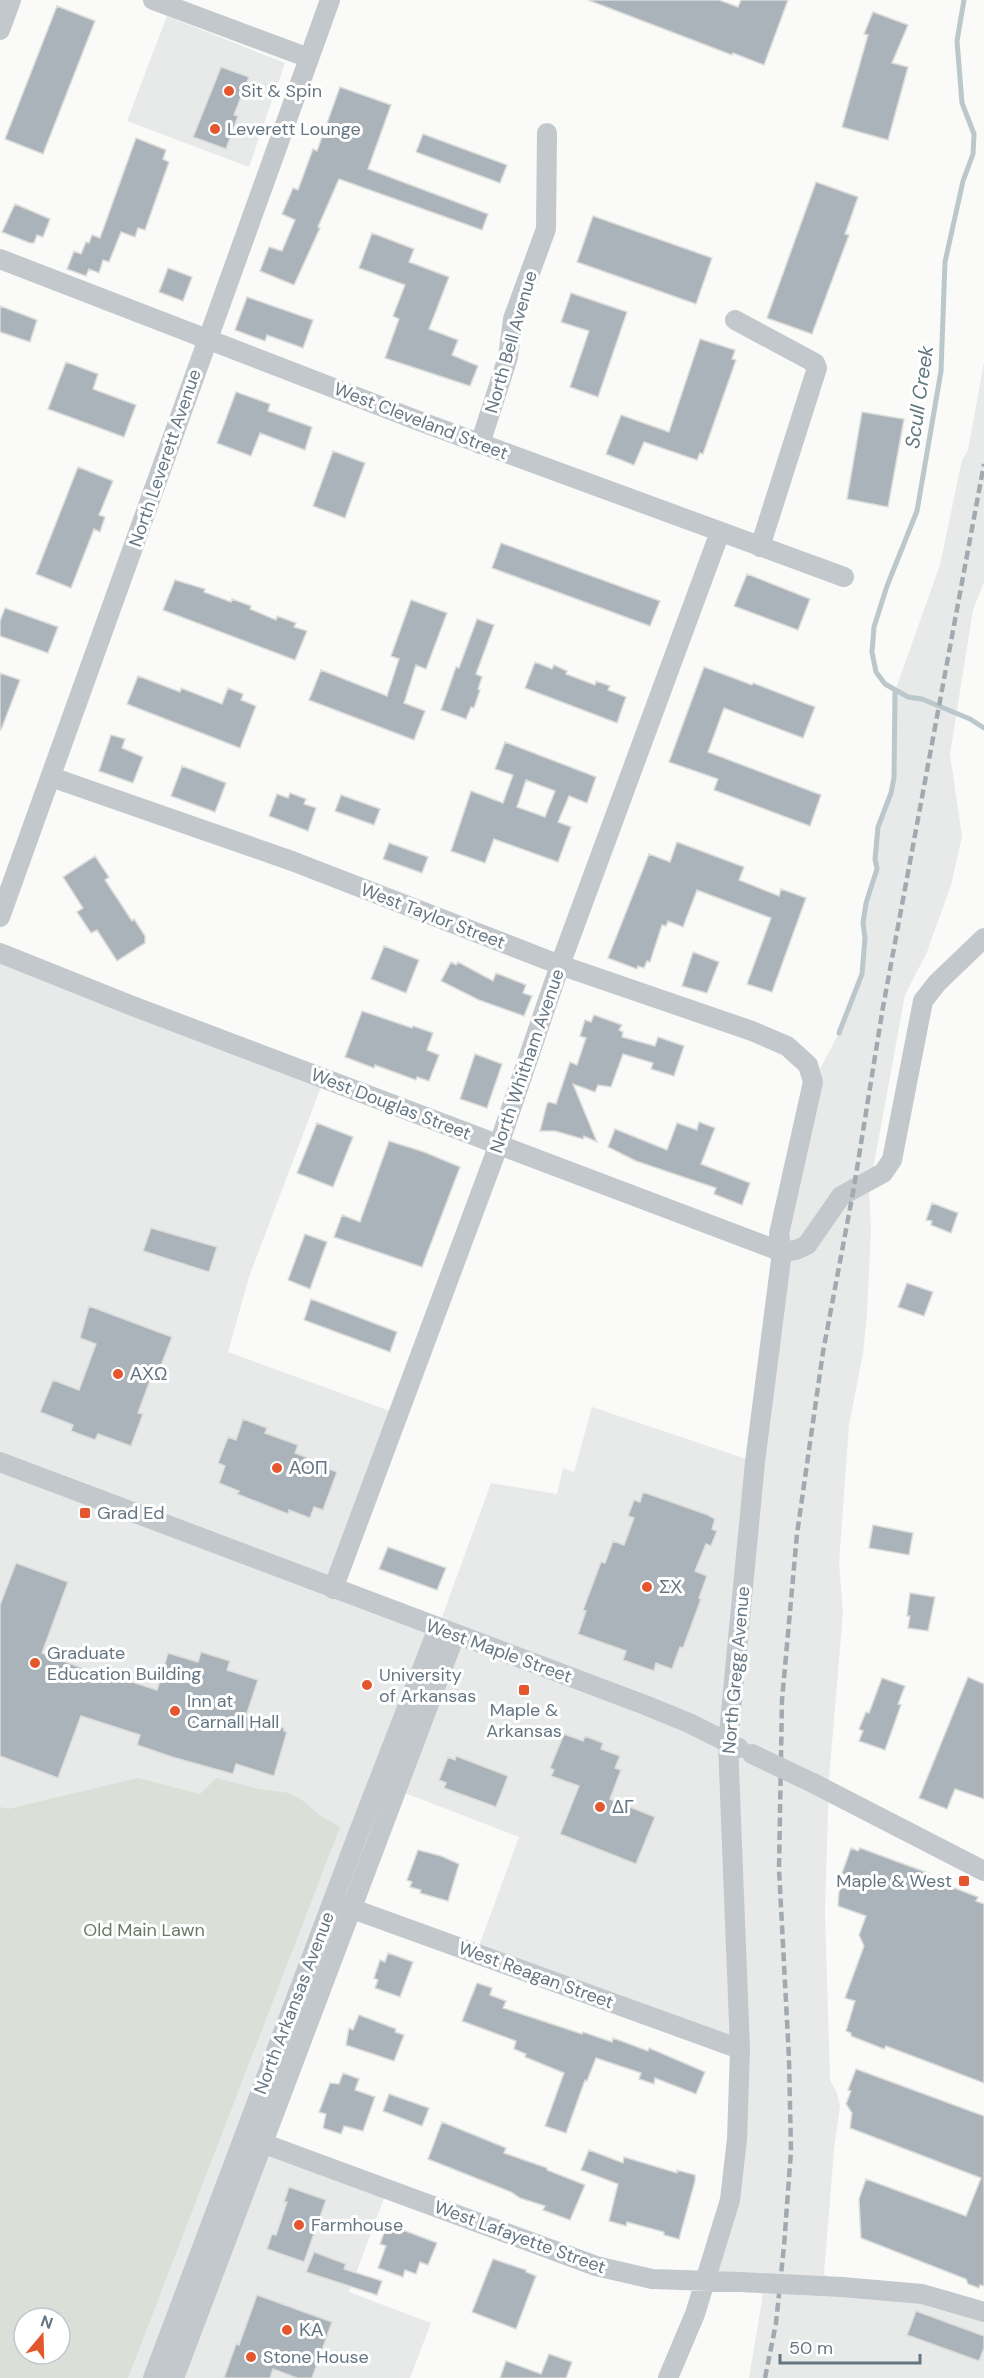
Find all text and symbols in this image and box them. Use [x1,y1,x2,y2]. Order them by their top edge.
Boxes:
place label: Sit & Spin [241,79,322,103]
marker: Sit & Spin [222,84,236,98]
place label: Leverett Lounge [227,117,361,141]
marker: Leverett Lounge [208,122,222,136]
street label: North Bell Avenue [479,268,543,416]
water label: Scull Creek [899,343,939,450]
street label: North Leverett Avenue [123,366,207,550]
street label: West Cleveland Street [331,377,511,465]
street label: West Taylor Street [357,877,509,955]
street label: North Whitham Avenue [484,966,570,1156]
street label: West Douglas Street [308,1062,474,1146]
place label: ΑΧΩ [130,1362,167,1386]
marker: ΑΧΩ [111,1367,125,1381]
place label: ΑΟΠ [289,1456,328,1480]
marker: ΑΟΠ [270,1461,284,1475]
place label: Grad Ed [97,1501,165,1525]
marker: Grad Ed [78,1506,92,1520]
place label: ΣΧ [659,1575,682,1599]
marker: ΣΧ [640,1580,654,1594]
street label: North Gregg Avenue [717,1585,755,1755]
street label: West Maple Street [423,1613,575,1689]
place label: Graduate Education Building [47,1641,201,1686]
marker: Graduate Education Building [28,1656,42,1670]
place label: University of Arkansas [379,1663,476,1708]
marker: University of Arkansas [360,1678,374,1692]
marker: Maple & Arkansas [517,1683,531,1697]
place label: Inn at Carnall Hall [187,1689,279,1734]
place label: Maple & Arkansas [486,1698,562,1743]
marker: Inn at Carnall Hall [168,1704,182,1718]
place label: ΔΓ [612,1795,634,1819]
marker: ΔΓ [593,1800,607,1814]
place label: Maple & West [836,1869,952,1893]
marker: Maple & West [957,1874,971,1888]
street label: North Arkansas Avenue [248,1908,340,2098]
park label: Old Main Lawn [83,1918,205,1942]
street label: West Reagan Street [455,1936,617,2014]
street label: West Lafayette Street [431,2195,609,2279]
place label: Farmhouse [311,2213,403,2237]
marker: Farmhouse [292,2218,306,2232]
north arrow [12,2306,72,2366]
text: N [38,2310,56,2334]
place label: ΚΑ [299,2318,323,2342]
marker: ΚΑ [280,2323,294,2337]
scale bar [780,2327,920,2365]
text: 50 m [789,2336,833,2360]
place label: Stone House [263,2345,369,2369]
marker: Stone House [244,2350,258,2364]

